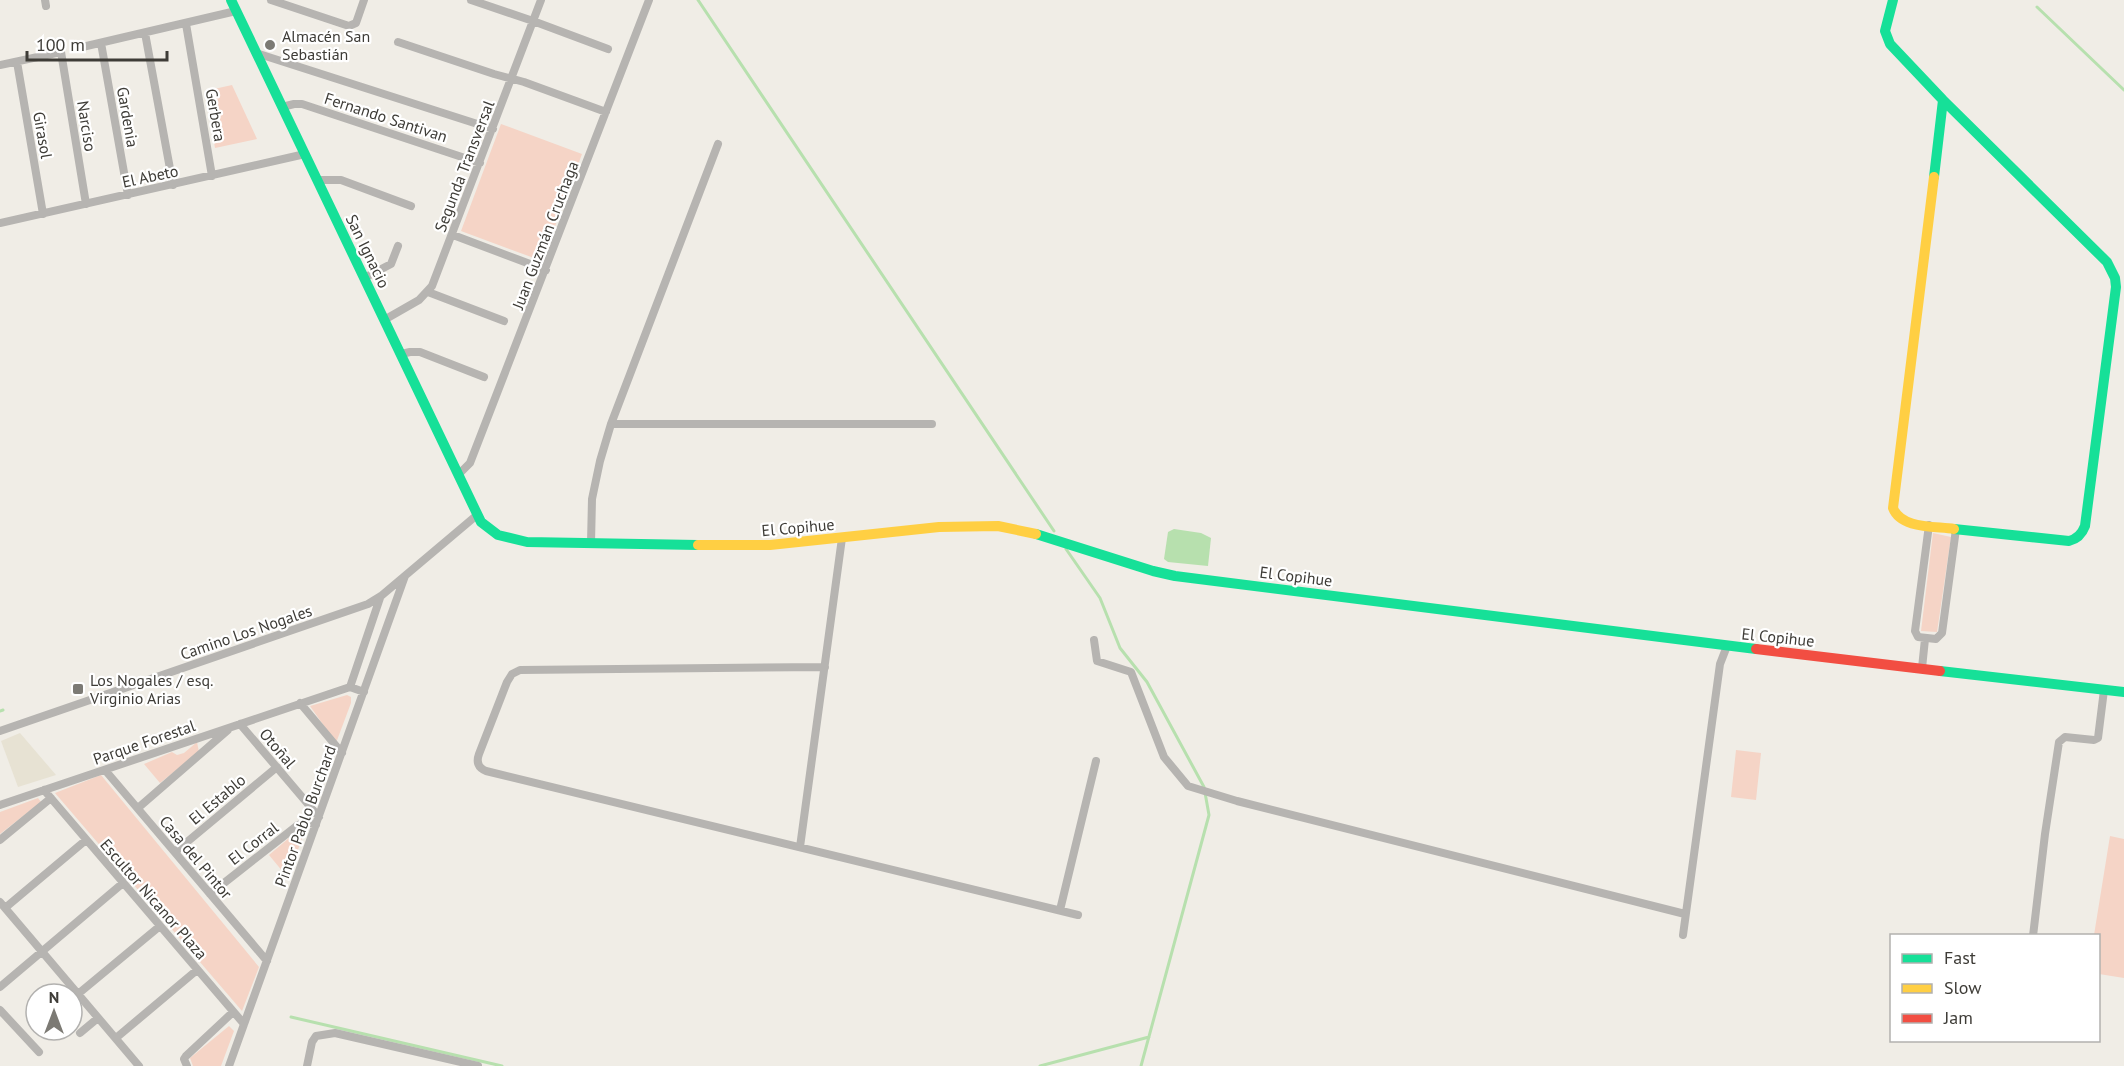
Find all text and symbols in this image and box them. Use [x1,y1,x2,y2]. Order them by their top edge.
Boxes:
scale bar [27,24,166,62]
place label: Almacén San Sebastián [282,26,370,64]
text: 100 m [36,33,85,56]
marker: Almacén San Sebastián [263,38,277,52]
street label: Gardenia [113,85,143,149]
street label: Gerbera [202,87,230,143]
street label: Fernando Santivan [322,88,450,146]
street label: Segunda Transversal [430,97,498,235]
street label: Narciso [73,99,101,153]
street label: Girasol [29,110,57,160]
street label: Juan Guzmán Cruchaga [507,158,582,313]
street label: El Abeto [120,160,180,192]
street label: San Ignacio [342,211,394,291]
street label: El Copihue [761,514,835,540]
street label: El Copihue [1258,562,1334,590]
street label: Camino Los Nogales [177,600,315,664]
street label: El Copihue [1741,623,1815,651]
place label: Los Nogales / esq. Virginio Arias [89,670,213,708]
marker: Los Nogales / esq. Virginio Arias [71,682,85,696]
street label: Parque Forestal [90,715,198,769]
street label: Otoñal [256,724,301,772]
street label: Pintor Pablo Burchard [270,742,340,890]
street label: El Establo [184,769,250,829]
street label: Casa del Pintor [155,811,237,903]
street label: El Corral [224,817,282,869]
street label: Escultor Nicanor Plaza [96,835,212,963]
legend [1890,934,2100,1042]
text: Fast [1944,946,1976,969]
text: Slow [1944,976,1982,999]
north arrow [24,982,84,1042]
text: N [49,987,59,1007]
text: Jam [1943,1006,1973,1029]

